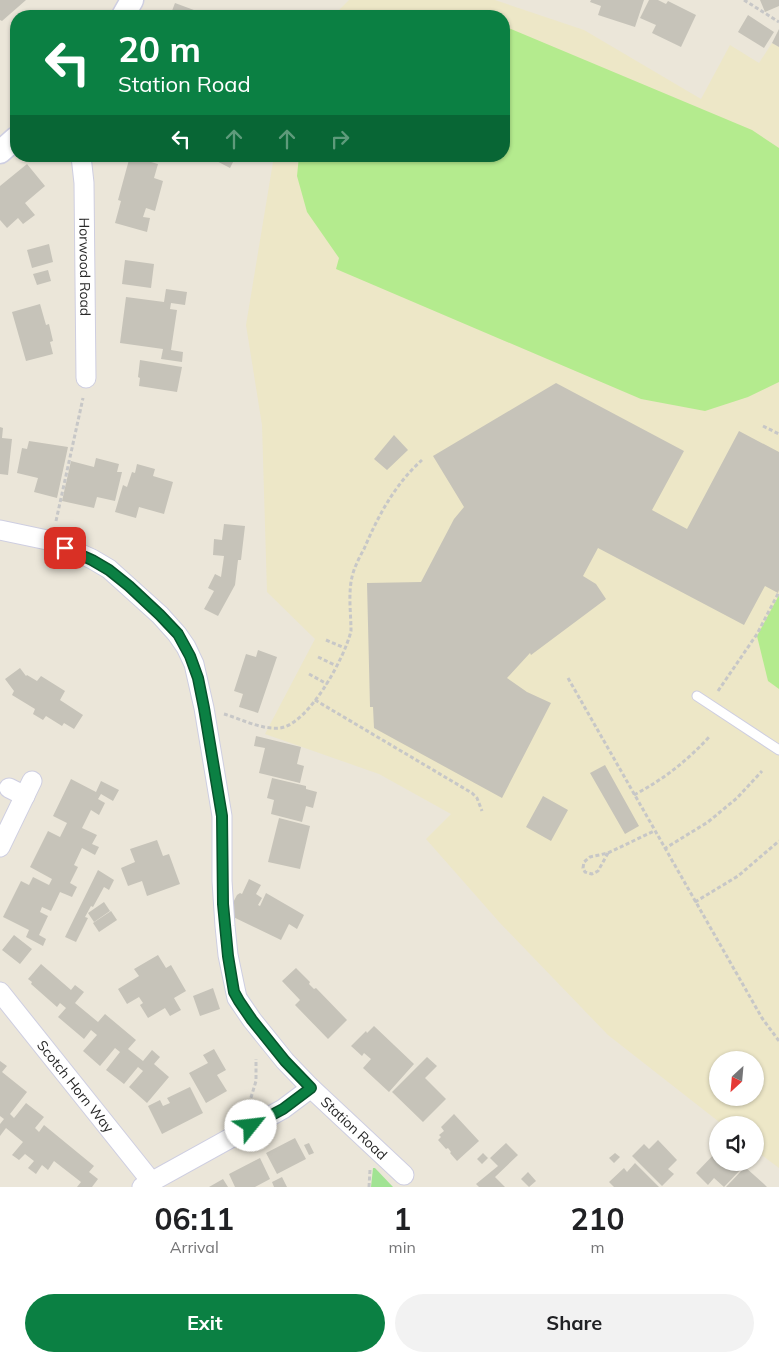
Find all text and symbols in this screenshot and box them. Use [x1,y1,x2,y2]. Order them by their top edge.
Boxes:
text: 20 m [118,27,201,71]
icon: left [35,30,100,95]
text: Station Road [118,70,251,98]
icon: left [167,125,195,153]
icon: ahead [220,125,248,153]
icon: ahead [273,125,301,153]
icon: right [326,125,354,153]
street label: Horwood Road [75,217,94,316]
pin [44,527,86,569]
icon: arrive [51,534,79,562]
street label: Scotch Horn Way [33,1037,118,1137]
north arrow [709,1051,764,1106]
map controls [709,1051,764,1171]
street label: Station Road [317,1093,391,1164]
position arrow [224,1099,276,1151]
button: sound [709,1116,764,1171]
text: 06:11 [155,1200,234,1238]
text: 1 [393,1200,411,1238]
text: 210 [570,1200,624,1238]
text: Arrival [170,1237,219,1257]
text: min [389,1237,416,1257]
text: m [590,1237,604,1257]
button: Exit [25,1294,385,1352]
button: Share [395,1294,754,1352]

